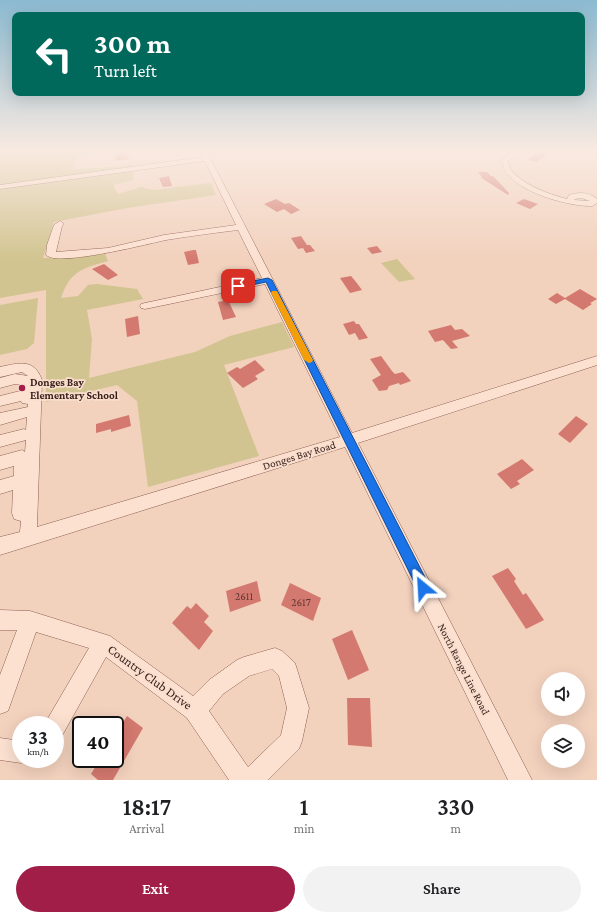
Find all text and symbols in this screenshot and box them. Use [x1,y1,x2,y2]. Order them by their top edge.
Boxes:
icon: left [28,28,80,80]
text: 300 m [94,28,171,59]
text: Turn left [94,61,157,81]
pin [221,269,255,303]
icon: arrive [227,275,249,297]
place label: Donges Bay Elementary School [30,376,119,401]
marker: Donges Bay Elementary School [17,383,27,393]
street label: Donges Bay Road [261,438,337,473]
position arrow [402,567,444,609]
house number: 2611 [235,590,253,602]
house number: 2617 [291,596,311,608]
street label: North Range Line Road [435,621,492,717]
street label: Country Club Drive [105,641,195,713]
map controls [541,672,585,768]
button: sound [541,672,585,716]
speed limit sign: 40 [72,716,124,768]
button: layers [541,724,585,768]
text: 33 [28,726,48,748]
text: km/h [27,746,49,757]
text: 18:17 [123,793,171,820]
text: 1 [300,793,308,820]
text: 330 [437,793,474,820]
text: Arrival [129,821,165,836]
text: min [294,821,315,836]
text: m [451,821,461,836]
button: Exit [16,866,295,912]
button: Share [303,866,581,912]

